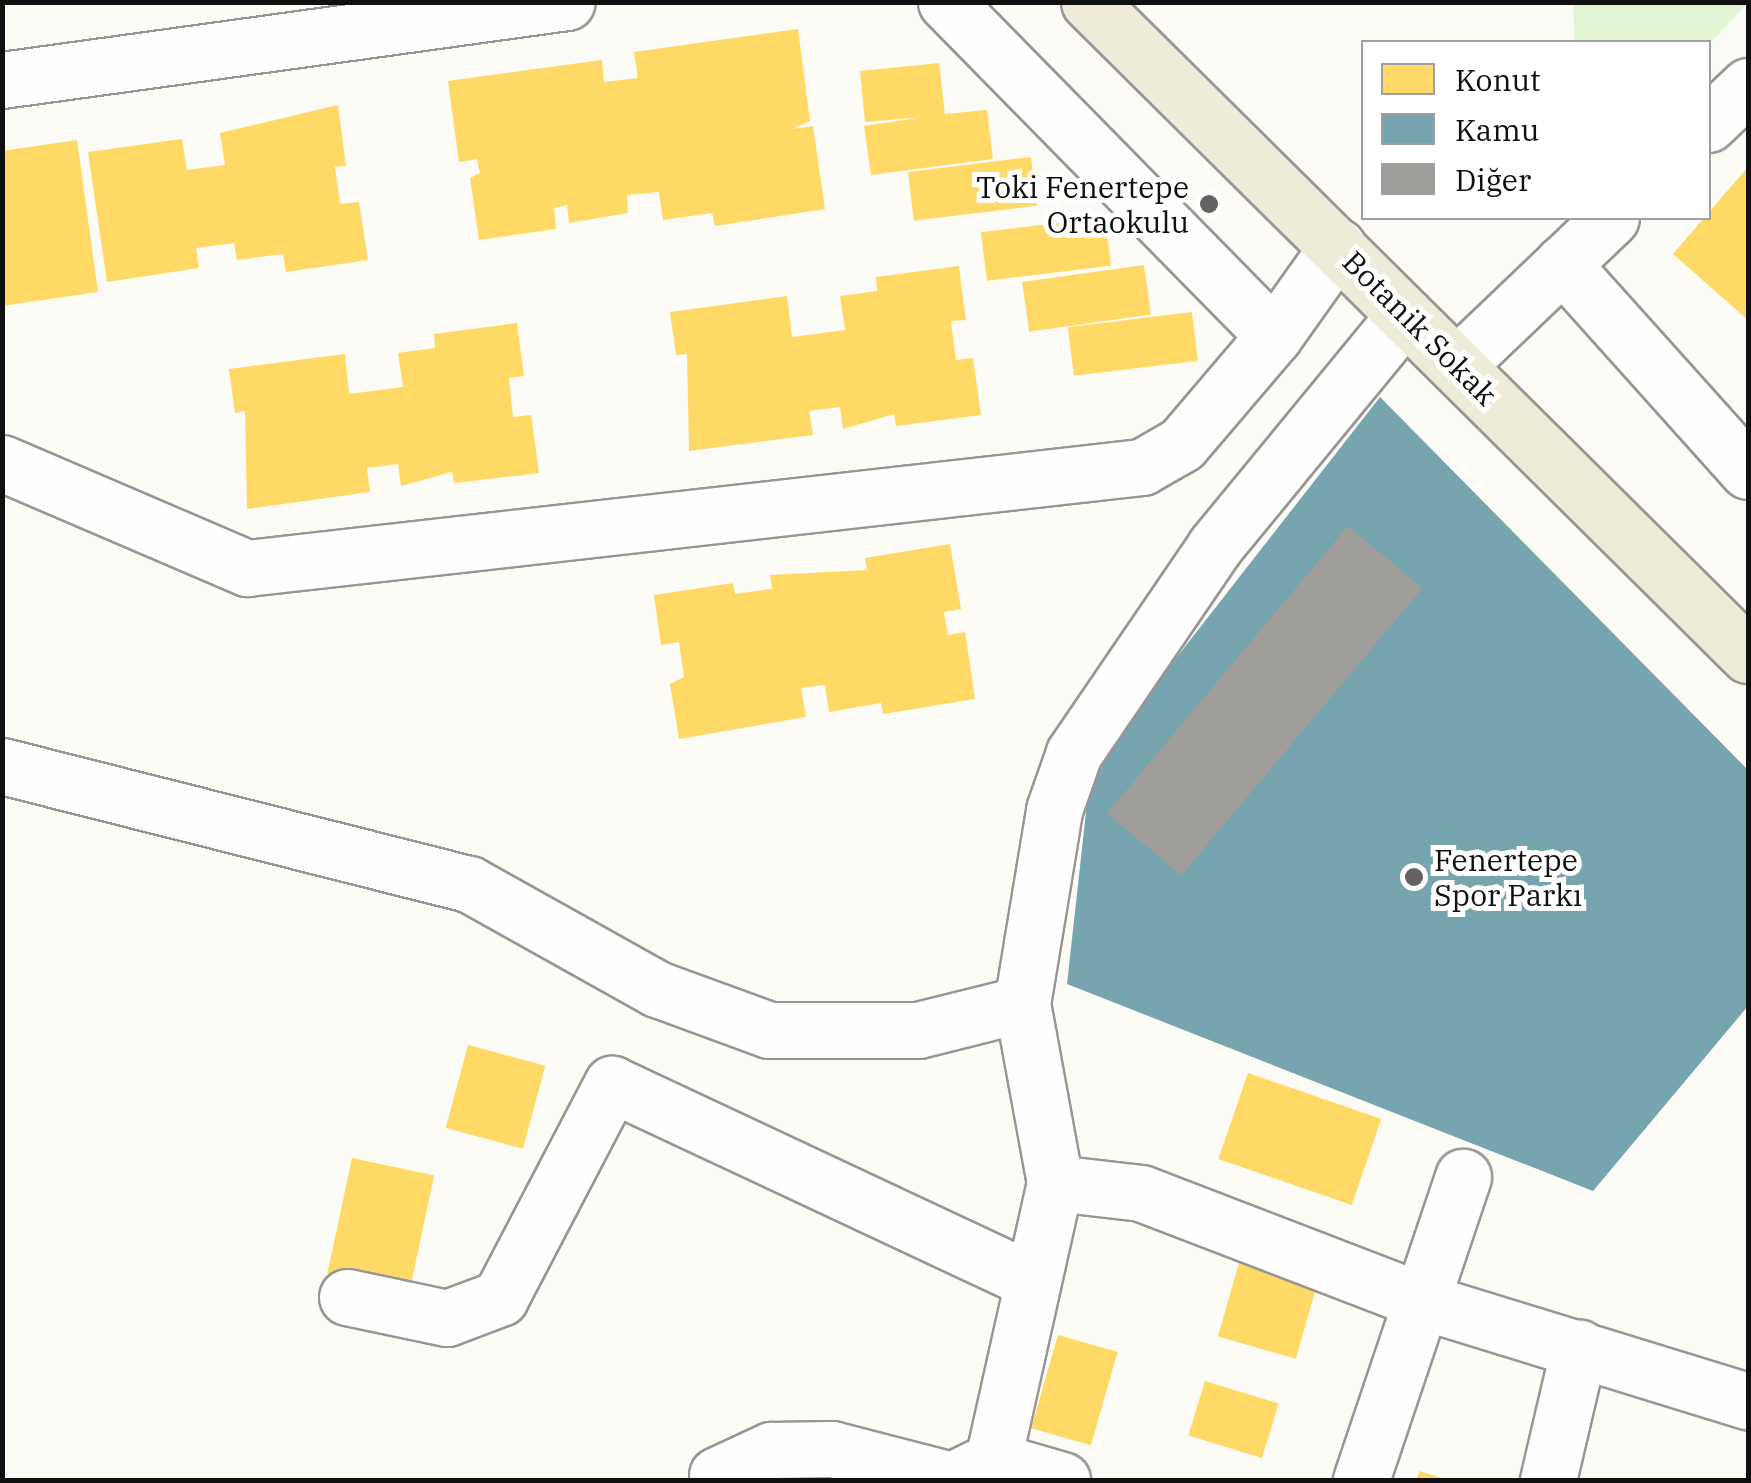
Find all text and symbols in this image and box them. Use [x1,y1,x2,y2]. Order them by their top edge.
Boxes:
legend [1361,40,1711,220]
text: Konut [1455,60,1541,99]
text: Kamu [1455,110,1539,149]
text: Diğer [1455,160,1531,199]
place label: Toki Fenertepe Ortaokulu [976,169,1189,240]
marker: Toki Fenertepe Ortaokulu [1198,193,1220,215]
street label: Botanik Sokak [1335,243,1505,413]
place label: Fenertepe Spor Parkı [1434,842,1582,912]
marker: Fenertepe Spor Parkı [1403,866,1425,888]

